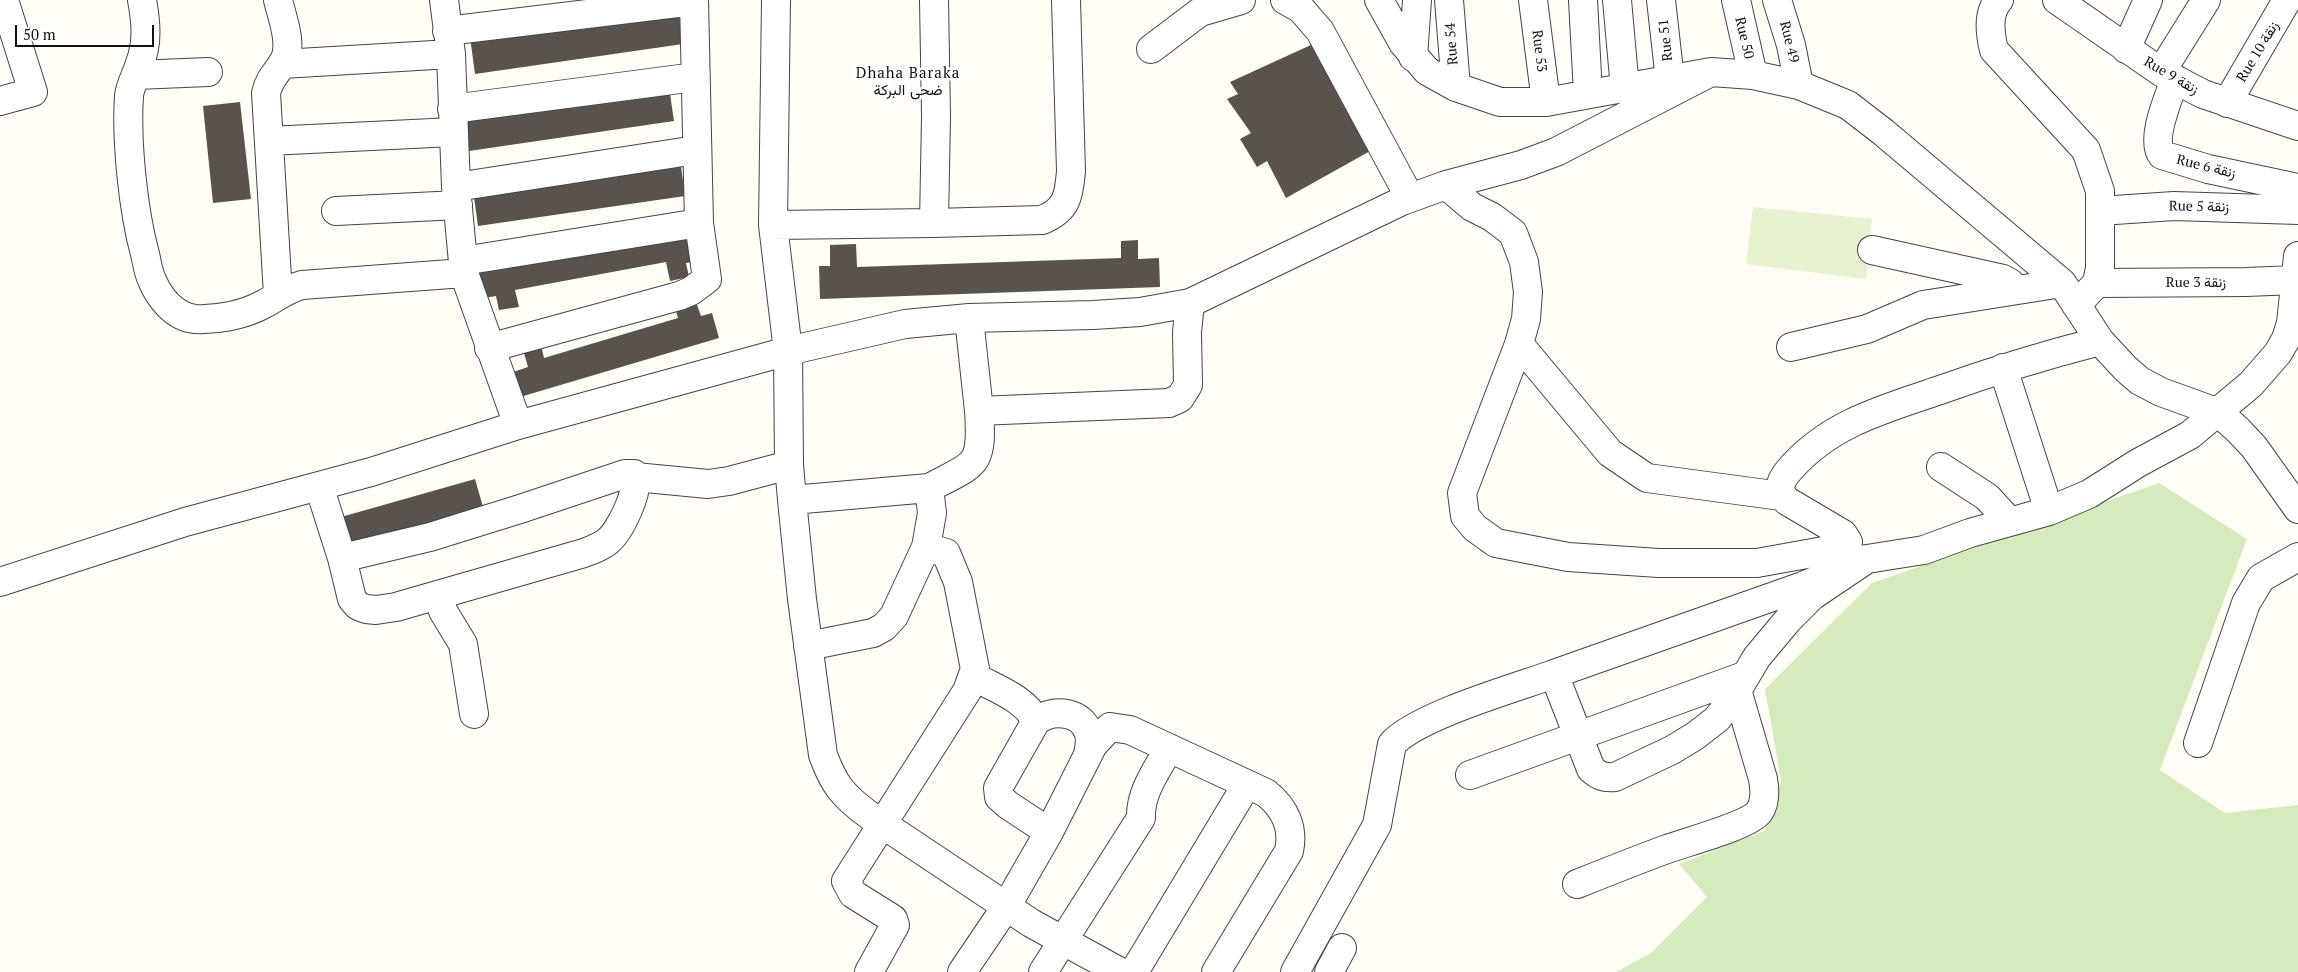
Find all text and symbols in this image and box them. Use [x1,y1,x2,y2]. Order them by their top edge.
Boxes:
scale bar [18,15,156,47]
street label: Rue 50 [1731,15,1757,61]
street label: Rue 51 [1655,18,1677,62]
street label: Rue 49 [1776,19,1802,65]
street label: Rue 10 زنقة [2233,19,2283,85]
street label: Rue 54 [1442,22,1462,66]
text: 50 m [23,24,56,44]
street label: Rue 53 [1528,29,1550,73]
street label: Rue 9 زنقة [2141,54,2201,98]
district label: Dhaha Baraka ضحى البركة [854,65,962,100]
street label: Rue 6 زنقة [2175,152,2237,182]
street label: Rue 5 زنقة [2169,198,2229,216]
street label: Rue 3 زنقة [2166,275,2226,291]

